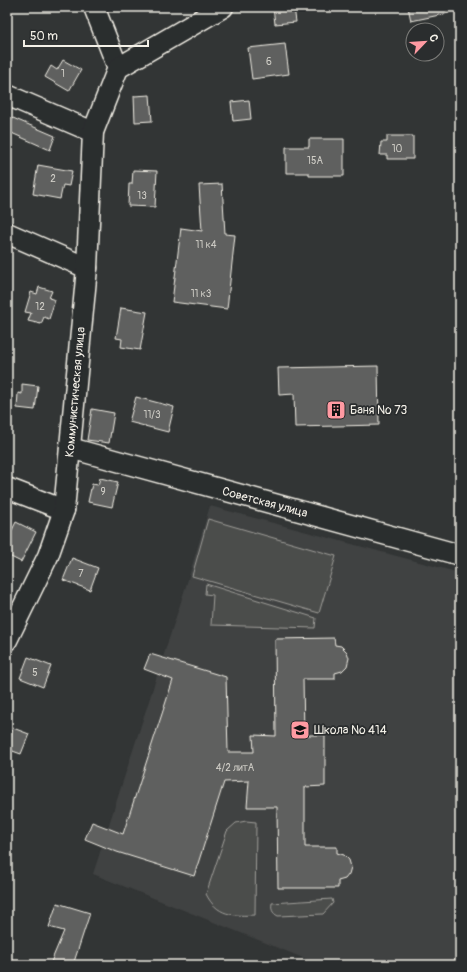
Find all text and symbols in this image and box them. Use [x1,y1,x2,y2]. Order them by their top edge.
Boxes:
scale bar [24,22,148,48]
north arrow [405,22,445,62]
text: 50 m [30,29,58,44]
text: С [426,32,441,44]
house number: 6 [266,56,272,68]
house number: 1 [61,68,65,80]
house number: 10 [392,143,403,155]
house number: 15А [307,155,323,167]
house number: 2 [50,173,56,185]
house number: 13 [137,190,147,202]
house number: 11 к4 [196,239,217,251]
house number: 11 к3 [191,288,212,300]
house number: 12 [35,301,45,313]
street label: Коммунистическая улица [62,326,89,458]
building icon: Баня № 73 [325,399,347,421]
place label: Баня № 73 [350,403,408,418]
house number: 11/3 [144,409,161,421]
street label: Советская улица [221,484,310,521]
house number: 9 [100,486,106,498]
house number: 7 [78,568,84,580]
house number: 5 [32,667,38,679]
school or university icon: Школа № 414 [289,719,311,741]
place label: Школа № 414 [314,723,387,738]
house number: 4/2 литА [216,762,255,774]

